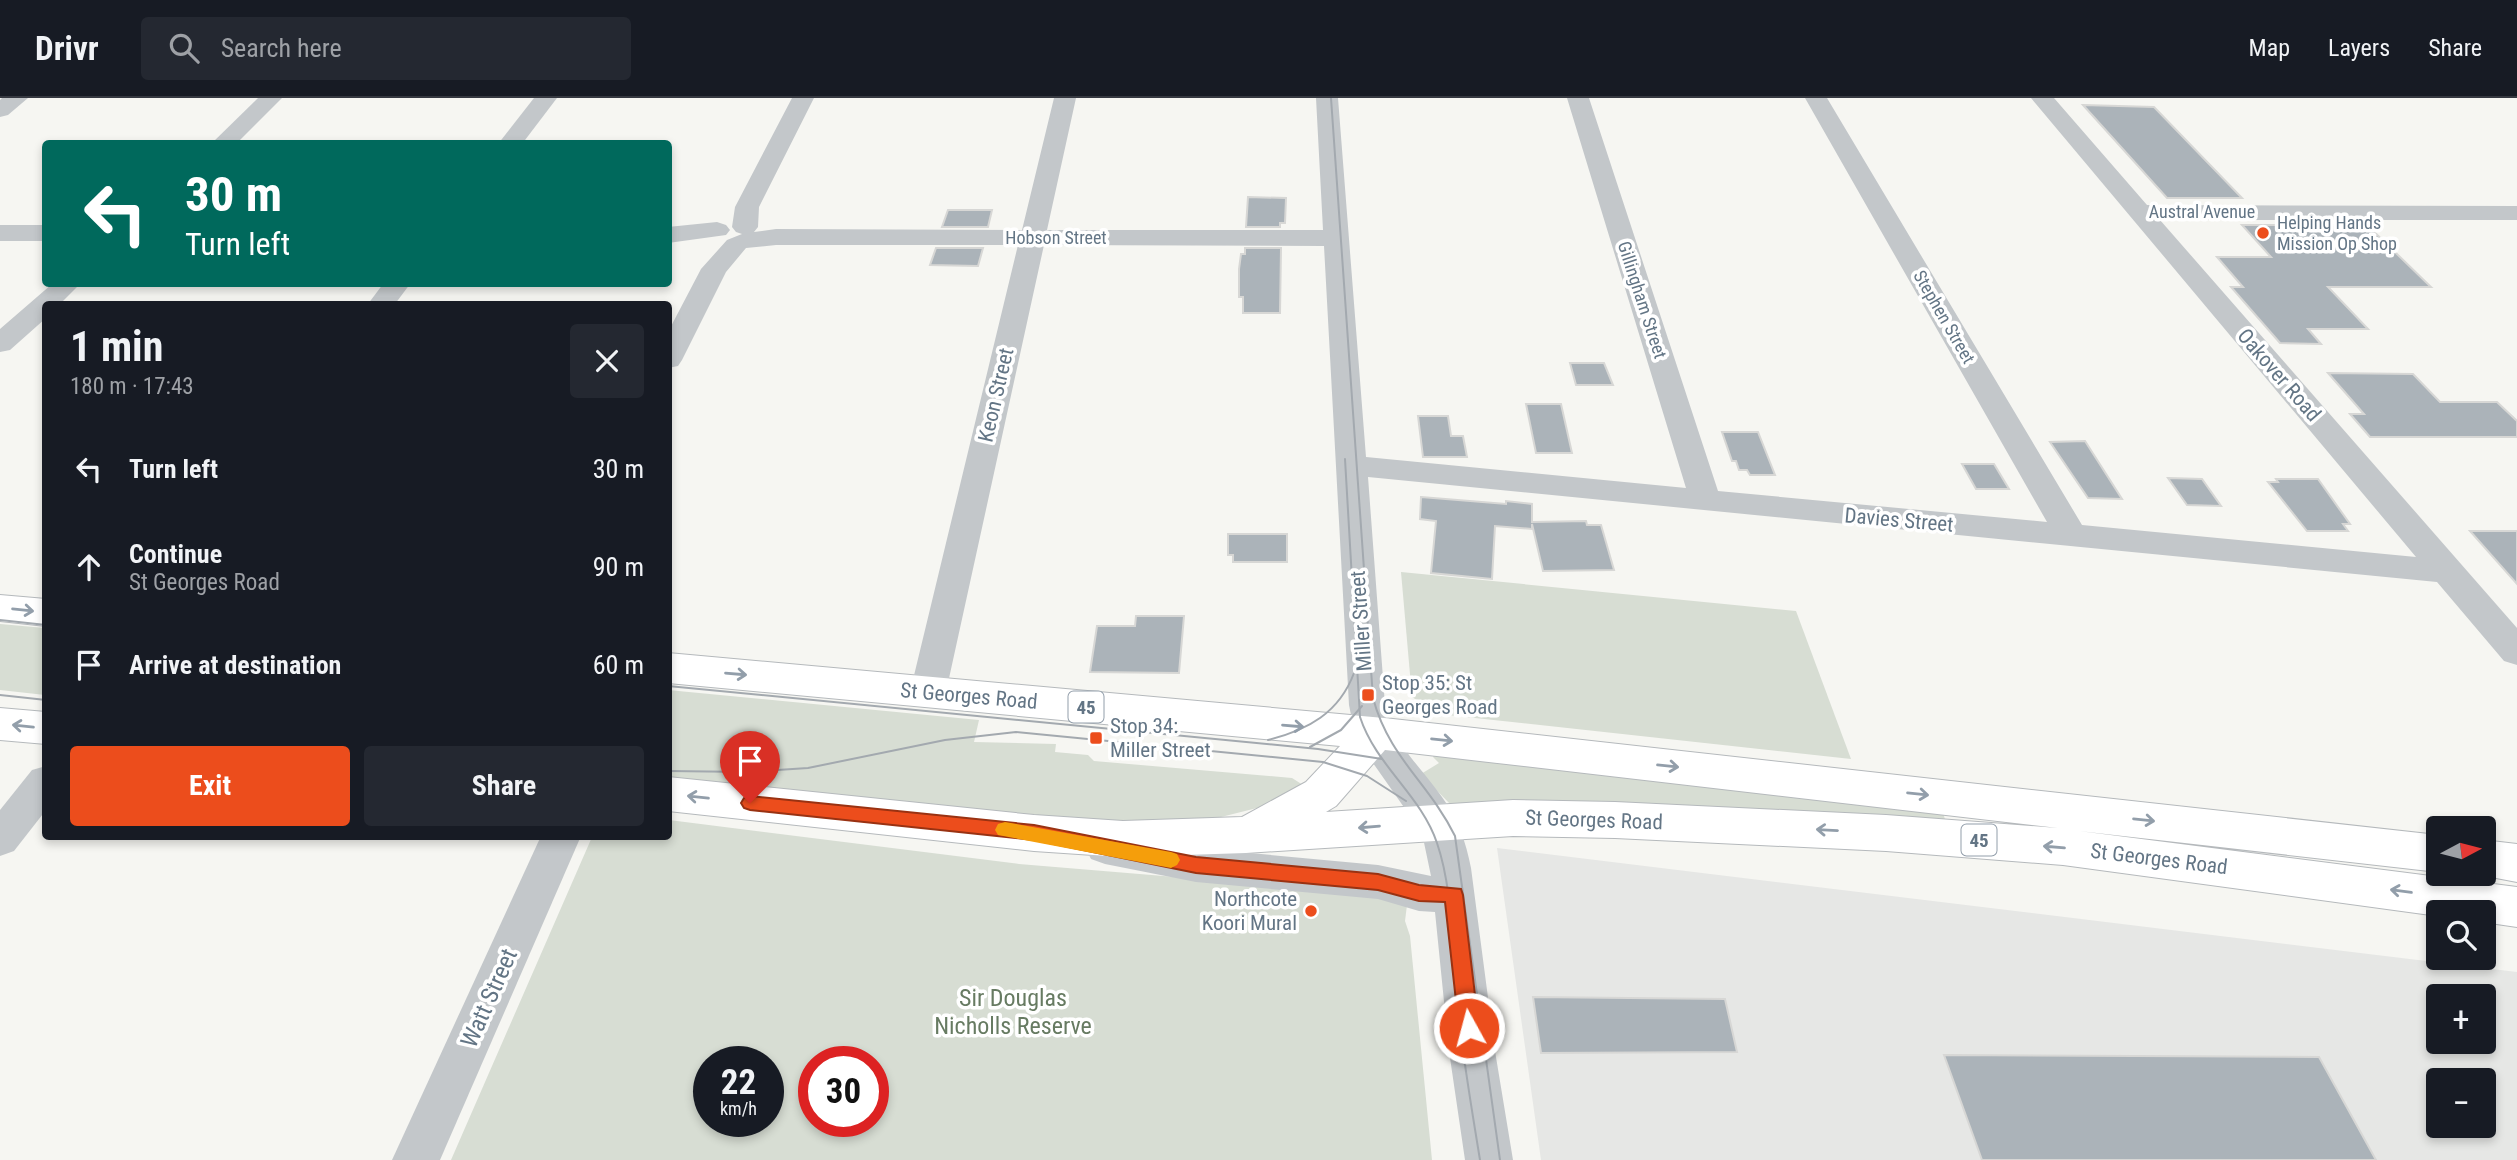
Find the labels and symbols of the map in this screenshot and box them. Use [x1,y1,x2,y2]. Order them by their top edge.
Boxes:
street label: Austral Avenue [2149,201,2255,222]
place label: Helping Hands Mission Op Shop [2277,212,2397,254]
marker: Helping Hands Mission Op Shop [2255,225,2271,241]
street label: Hobson Street [1005,227,1107,248]
street label: Gillingham Street [1614,239,1671,361]
street label: Stephen Street [1909,266,1980,367]
street label: Oakover Road [2232,324,2326,426]
street label: Keon Street [974,346,1018,444]
street label: Davies Street [1844,503,1954,537]
street label: Miller Street [1346,570,1376,672]
one-way arrow [11,604,34,617]
one-way arrow [725,668,747,681]
place label: Stop 35: St Georges Road [1382,671,1498,719]
street label: St Georges Road [899,678,1039,714]
marker: Stop 35: St Georges Road [1360,687,1376,703]
road number: 45 [1068,692,1104,722]
place label: Stop 34: Miller Street [1110,714,1211,762]
one-way arrow [12,719,35,732]
one-way arrow [1281,719,1303,732]
marker: Stop 34: Miller Street [1088,730,1104,746]
pin [720,731,780,803]
one-way arrow [1430,734,1452,747]
one-way arrow [1656,760,1679,773]
one-way arrow [1906,788,1929,801]
one-way arrow [687,791,710,804]
street label: St Georges Road [1525,806,1663,834]
one-way arrow [2132,814,2155,827]
north arrow [2426,816,2496,886]
one-way arrow [1358,821,1380,834]
one-way arrow [1816,823,1839,836]
road number: 45 [1962,824,1996,856]
street label: St Georges Road [2089,839,2229,879]
one-way arrow [2043,840,2066,853]
one-way arrow [2390,884,2413,897]
place label: Northcote Koori Mural [1202,887,1297,935]
marker: Northcote Koori Mural [1303,903,1319,919]
street label: Watt Street [455,944,523,1052]
park label: Sir Douglas Nicholls Reserve [934,984,1092,1040]
position arrow [1432,991,1506,1065]
speed limit sign: 30 [798,1046,889,1137]

